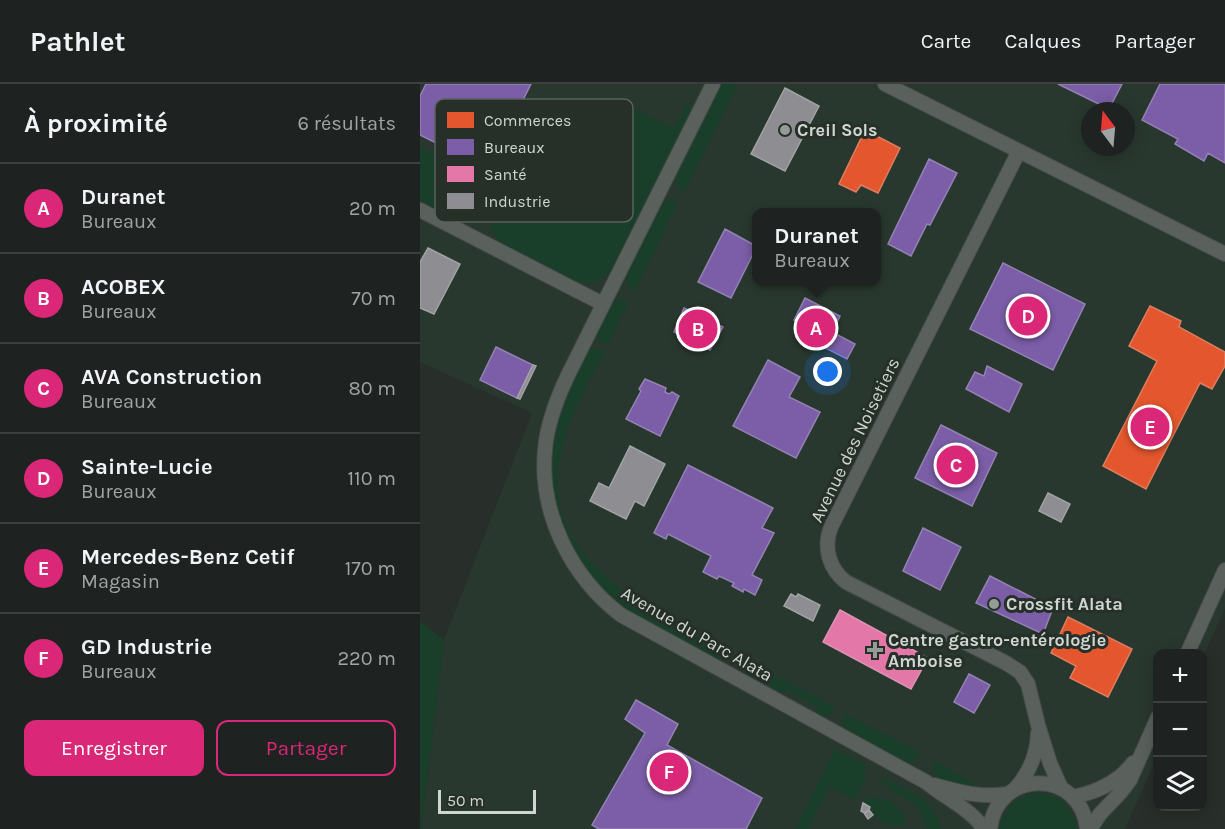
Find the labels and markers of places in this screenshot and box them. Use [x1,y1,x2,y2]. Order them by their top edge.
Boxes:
place label: Creil Sols [797,119,878,141]
marker: Creil Sols [778,123,792,137]
pin: D [1008,294,1048,338]
pin: B [678,306,718,352]
pin: A [796,306,836,350]
pin: E [1130,404,1170,450]
pin: C [936,442,976,488]
place label: Crossfit Alata [1006,593,1123,615]
marker: Crossfit Alata [987,597,1001,611]
place label: Centre gastro-entérologie Amboise [888,629,1106,672]
marker: Centre gastro-entérologie Amboise [866,641,884,659]
pin: F [650,750,688,794]

